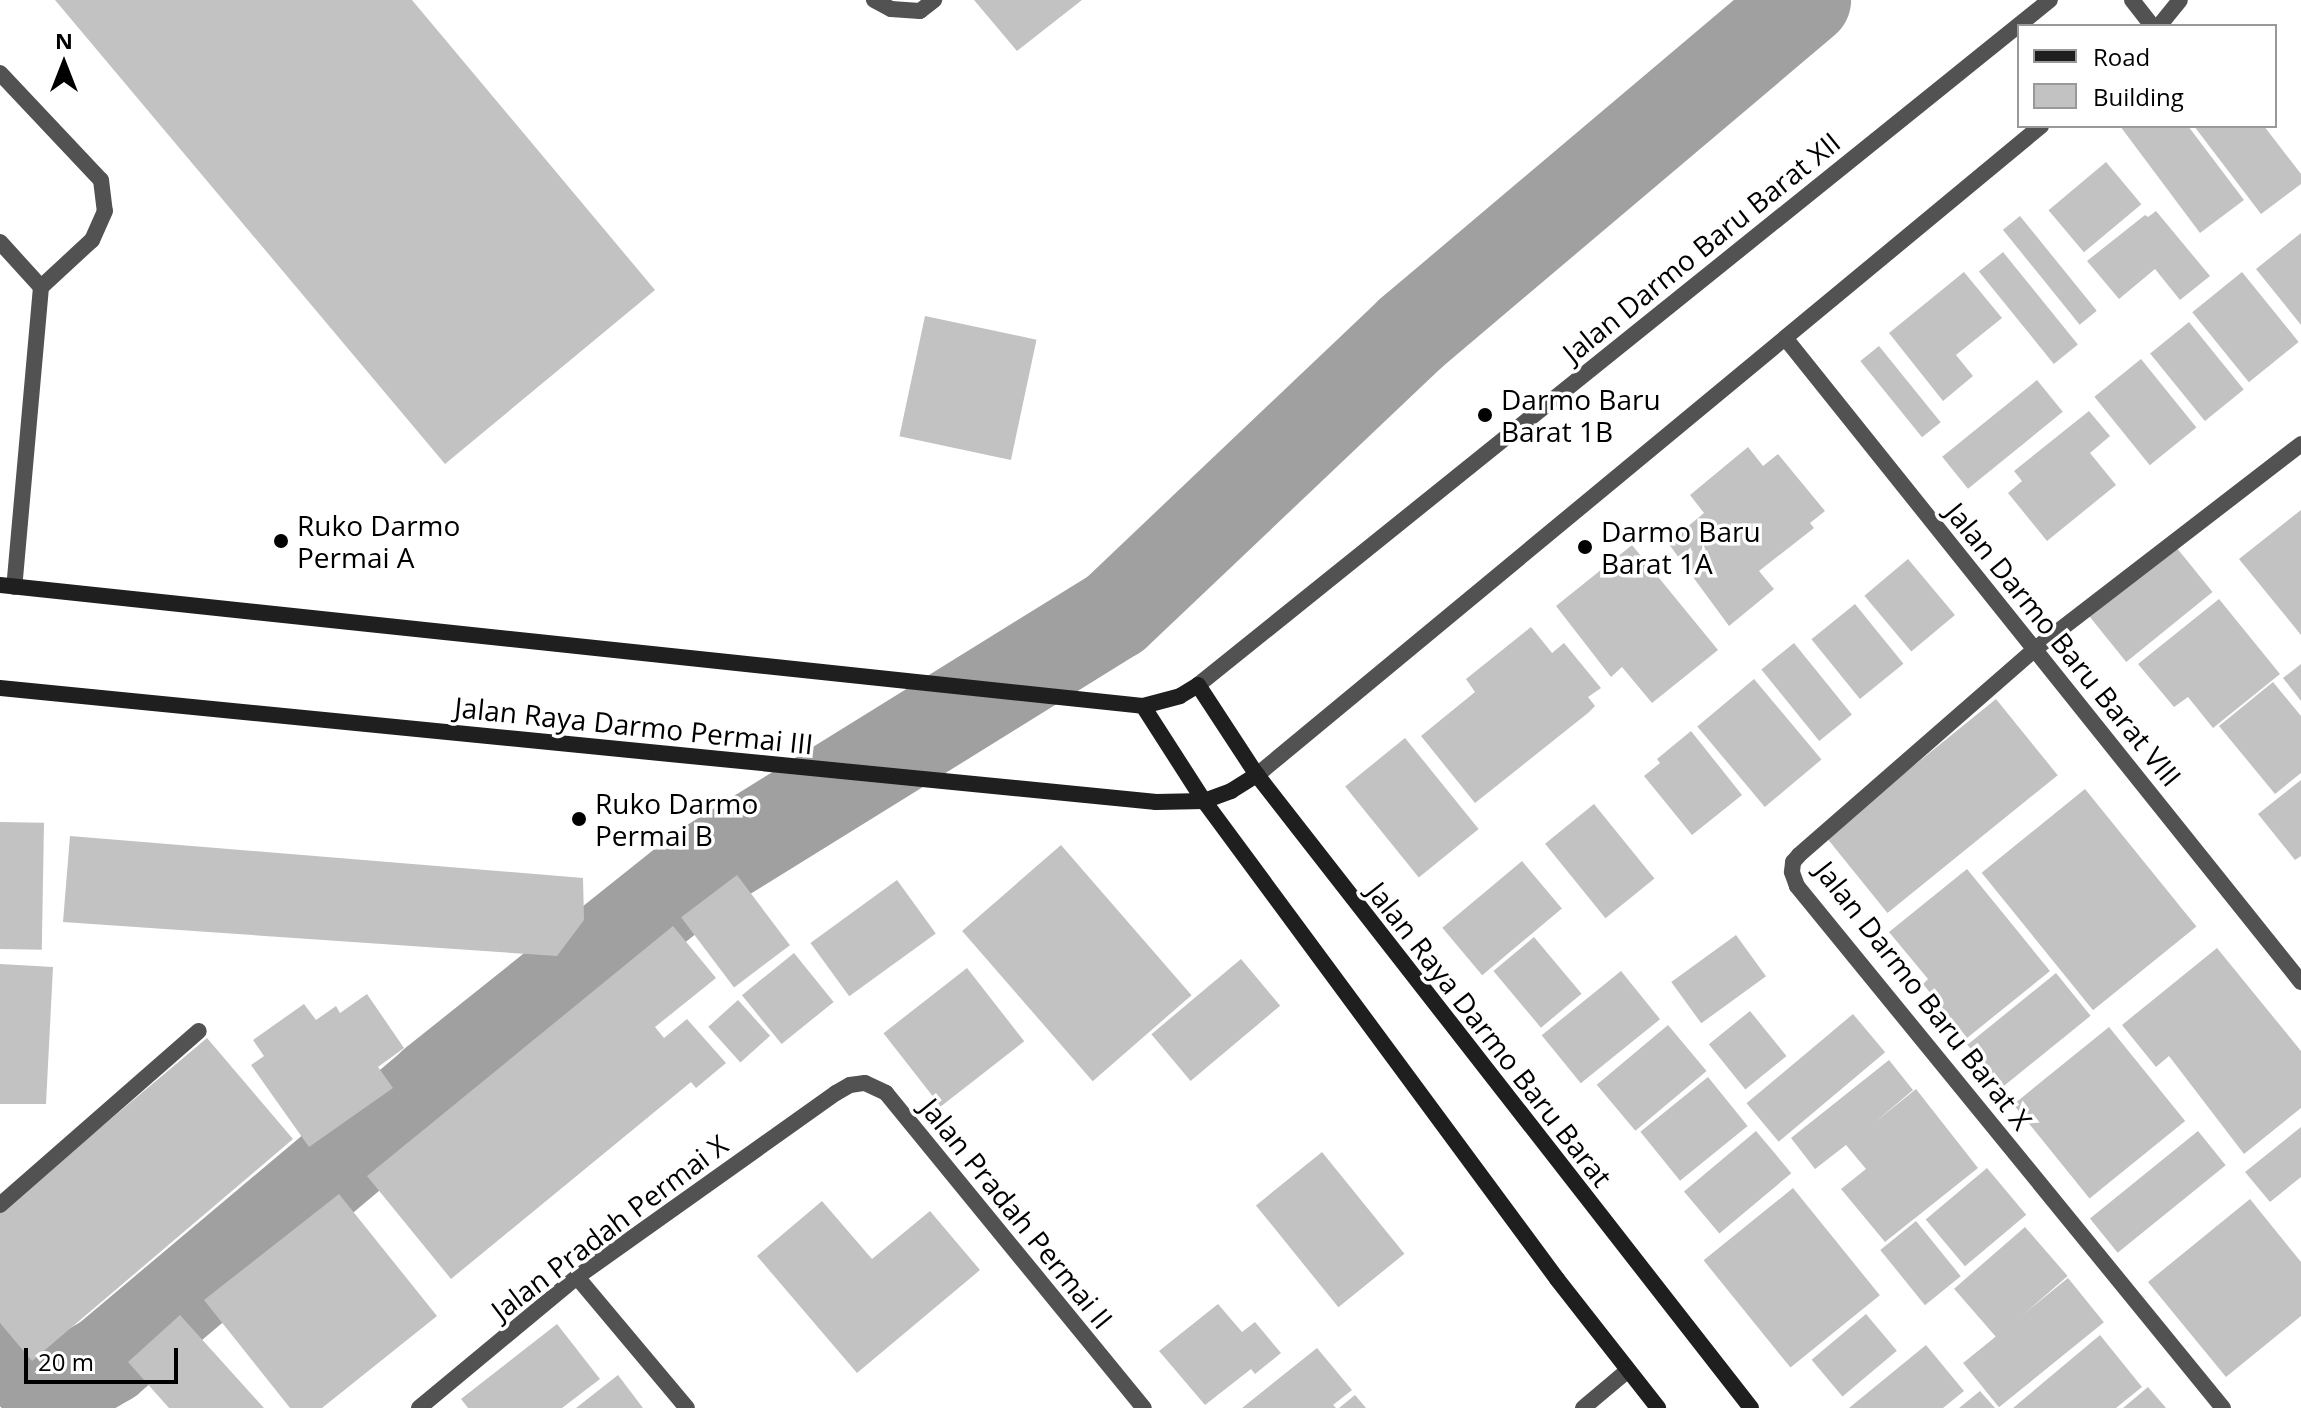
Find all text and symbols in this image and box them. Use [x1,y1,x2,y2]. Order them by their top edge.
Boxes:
north arrow [24,24,104,104]
legend [2017,24,2277,128]
text: N [55,25,73,55]
text: Road [2093,40,2150,73]
text: Building [2093,80,2184,113]
street label: Jalan Darmo Baru Barat XII [1556,125,1846,369]
place label: Darmo Baru Barat 1B [1501,382,1661,448]
marker: Darmo Baru Barat 1B [1476,406,1494,424]
street label: Jalan Darmo Baru Barat VIII [1939,495,2189,793]
place label: Ruko Darmo Permai A [297,508,460,574]
place label: Darmo Baru Barat 1A [1601,514,1761,580]
marker: Ruko Darmo Permai A [272,532,290,550]
marker: Darmo Baru Barat 1A [1576,538,1594,556]
street label: Jalan Raya Darmo Permai III [453,689,815,761]
place label: Ruko Darmo Permai B [595,786,758,852]
marker: Ruko Darmo Permai B [570,810,588,828]
street label: Jalan Darmo Baru Barat X [1809,854,2039,1136]
street label: Jalan Raya Darmo Baru Barat [1361,875,1619,1193]
street label: Jalan Pradah Permai II [914,1091,1120,1335]
street label: Jalan Pradah Permai X [484,1127,734,1327]
scale bar [28,1332,182,1382]
text: 20 m [38,1345,94,1378]

